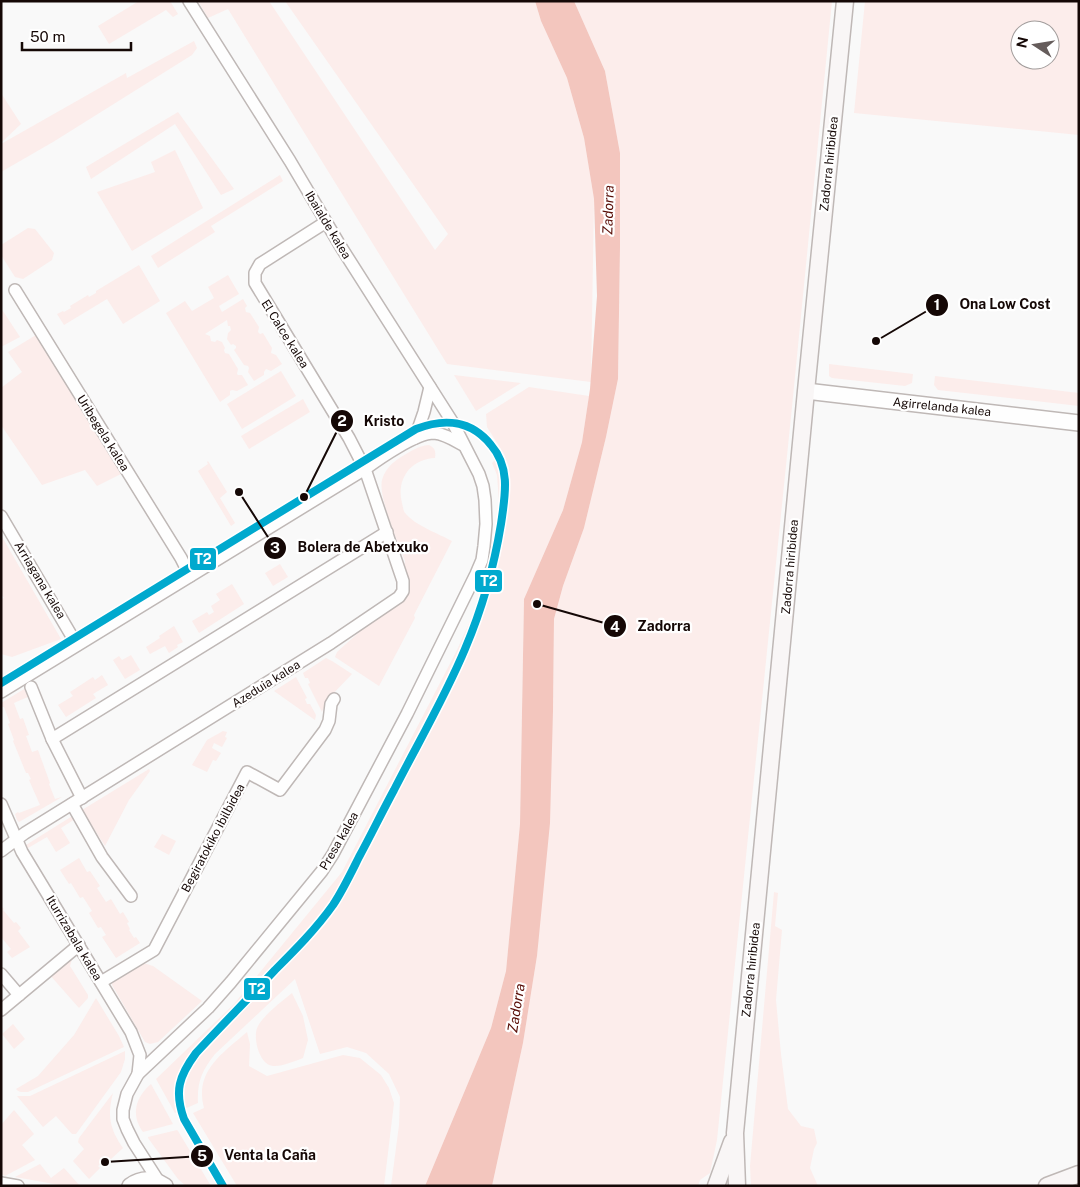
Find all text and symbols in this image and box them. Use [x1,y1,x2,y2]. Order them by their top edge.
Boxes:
scale bar [22,20,131,52]
north arrow [1010,20,1060,70]
text: 50 m [30,28,65,45]
text: N [1013,35,1031,49]
street label: Zadorra hiribidea [817,116,841,212]
water label: Zadorra [599,185,617,235]
street label: Ibaialde kalea [302,189,354,261]
callout: Ona Low Cost [924,290,1061,319]
text: 1 [934,296,940,313]
text: Ona Low Cost [960,296,1051,312]
street label: El Calce kalea [258,297,312,371]
street label: Uribegela kalea [74,392,132,474]
street label: Agirrelanda kalea [892,395,992,419]
callout: Kristo [329,406,415,435]
text: 2 [337,412,347,429]
text: Kristo [364,413,404,429]
street label: Zadorra hiribidea [779,519,801,615]
callout: Bolera de Abetxuko [263,533,439,562]
street label: Arriagana kalea [11,539,69,621]
text: 3 [270,539,280,556]
text: Bolera de Abetxuko [298,539,428,555]
line badge: T2 [189,547,217,571]
text: T2 [194,551,212,567]
line badge: T2 [474,569,503,593]
text: T2 [480,573,498,589]
callout: Zadorra [603,612,701,641]
text: 4 [610,618,620,635]
text: Zadorra [637,618,691,634]
street label: Azeduia kalea [229,657,303,711]
street label: Begiratokiko ibilbidea [178,781,248,895]
street label: Presa kalea [317,810,361,872]
street label: Iturrizabala kalea [43,893,105,983]
street label: Zadorra hiribidea [739,922,763,1018]
line badge: T2 [243,977,271,1001]
text: T2 [248,981,266,997]
water label: Zadorra [504,982,528,1034]
callout: Venta la Caña [190,1141,326,1170]
text: 5 [197,1147,207,1164]
text: Venta la Caña [224,1147,316,1163]

